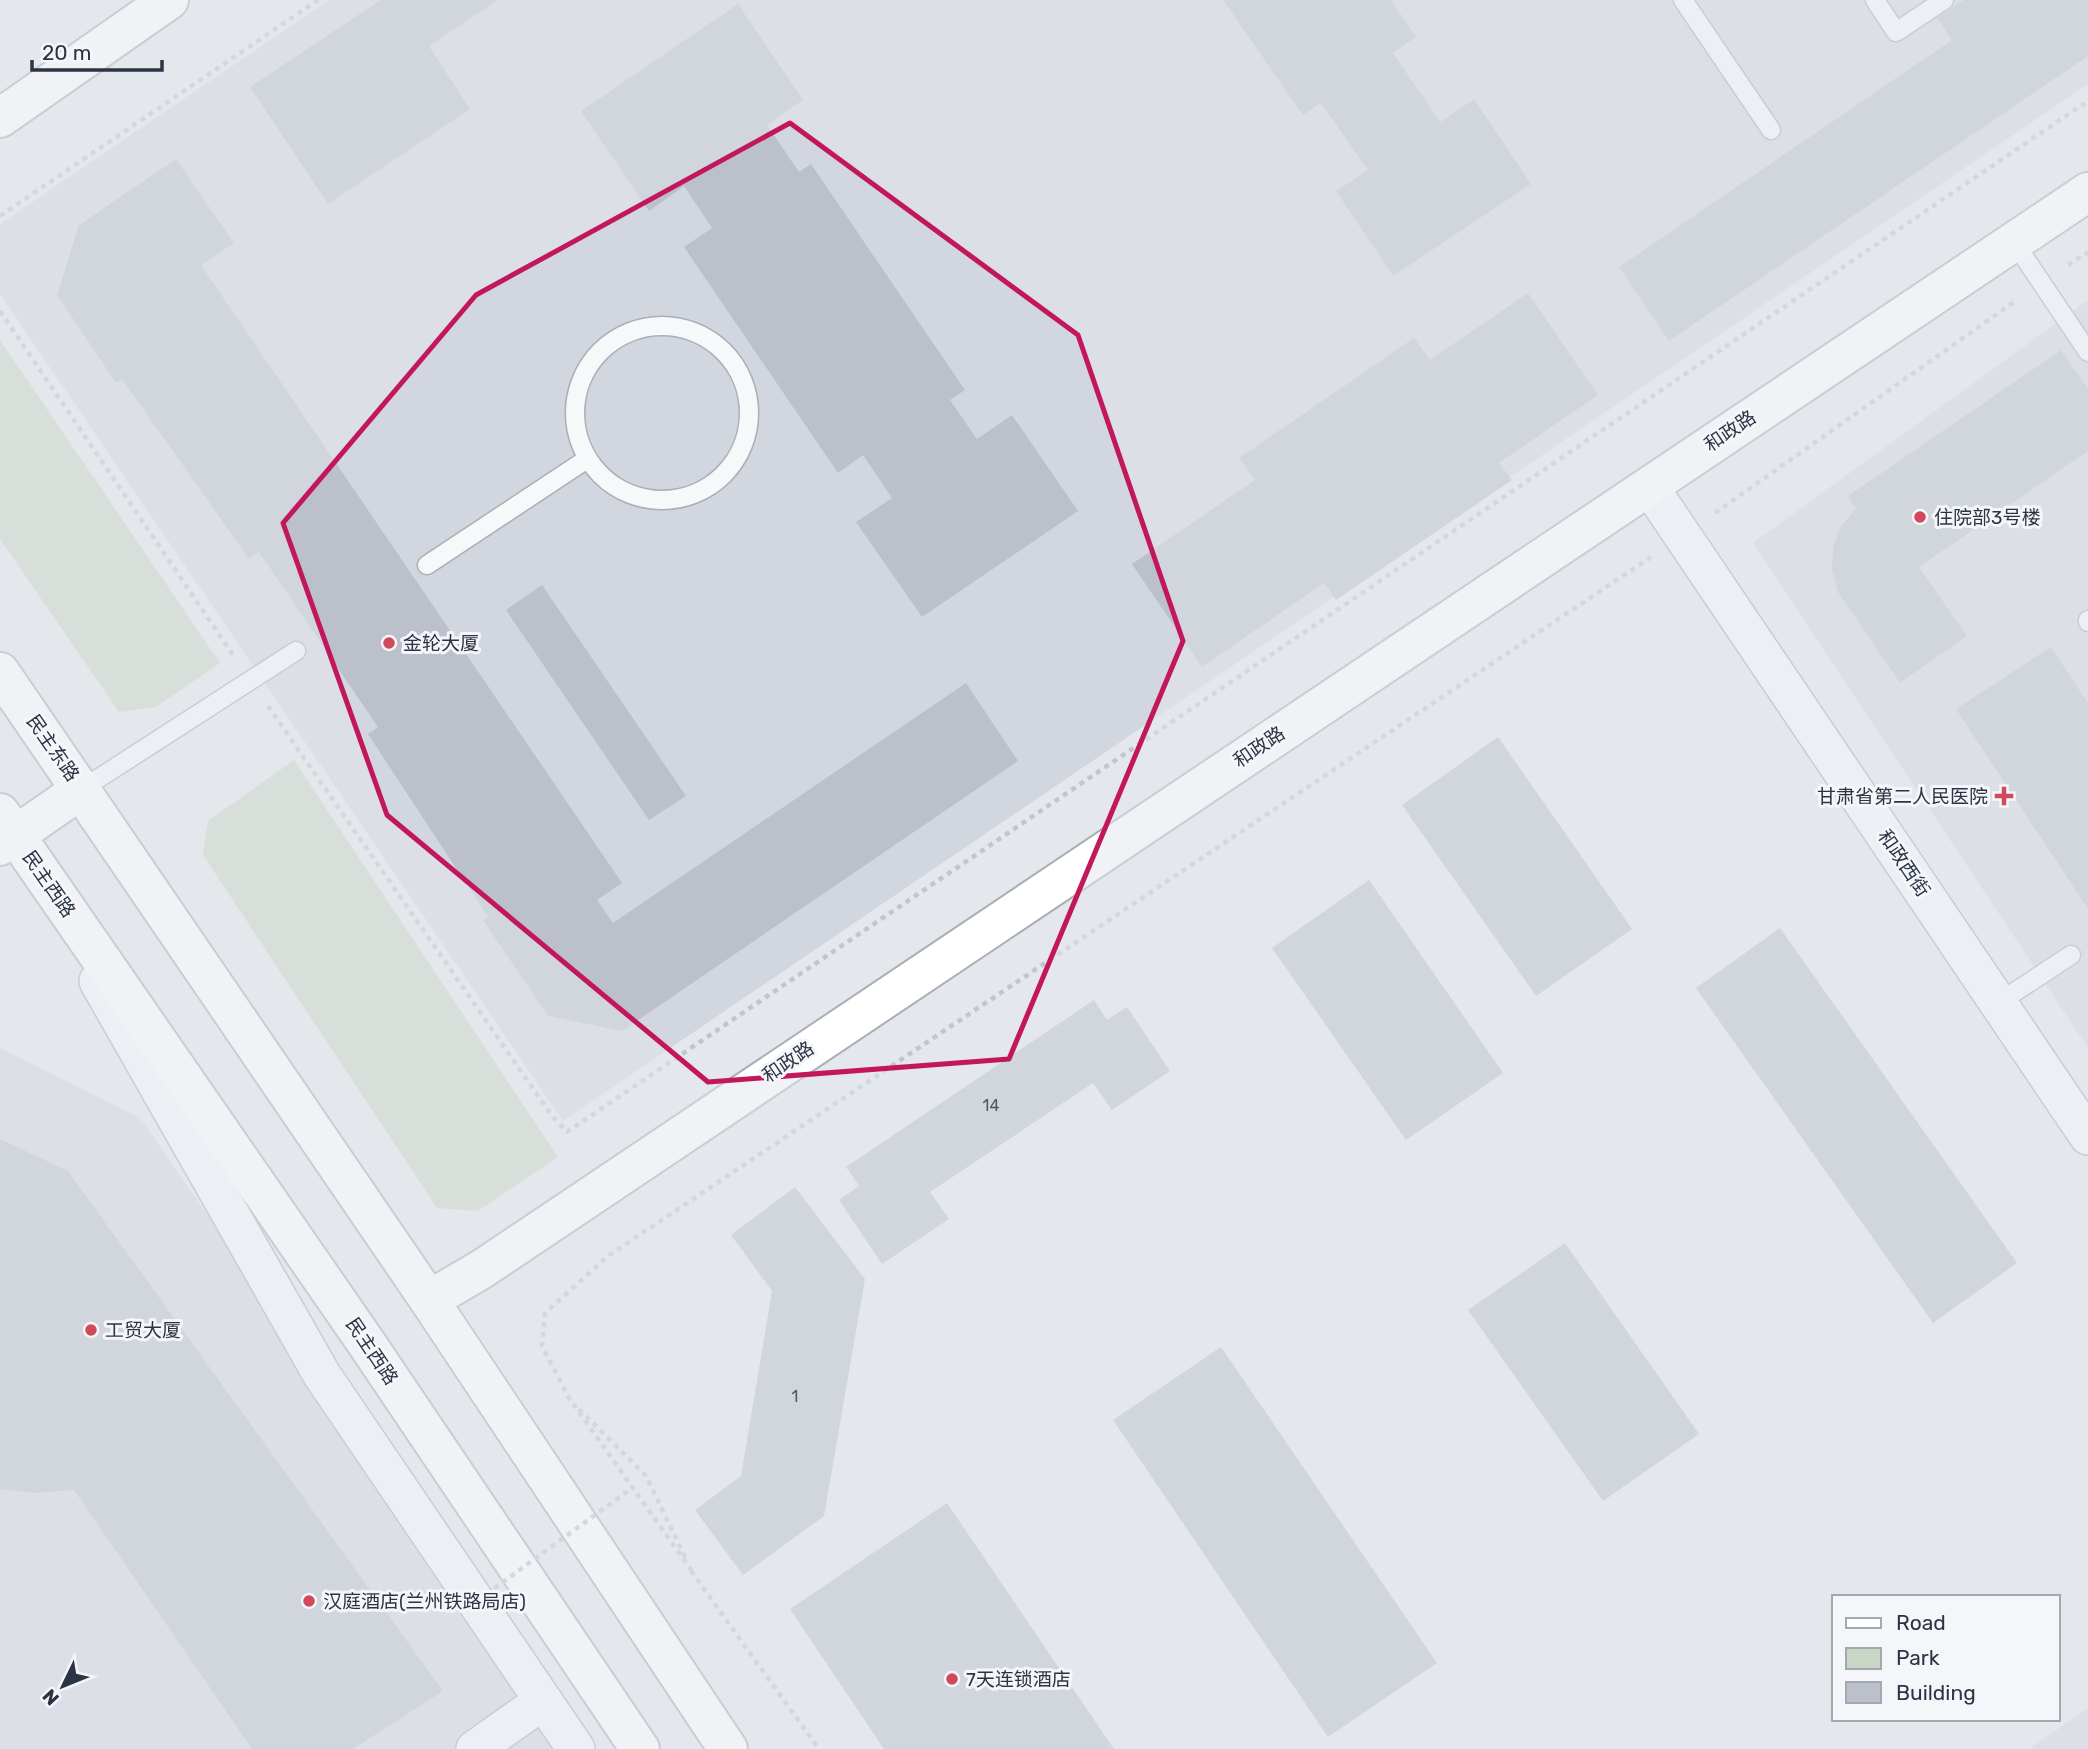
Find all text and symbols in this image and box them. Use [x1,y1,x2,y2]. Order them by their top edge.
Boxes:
scale bar [32,28,161,72]
text: 20 m [42,40,91,65]
street label: 和政路 [1700,406,1760,456]
place label: 住院部3号楼 [1934,506,2040,529]
marker: 住院部3号楼 [1912,509,1928,525]
place label: 金轮大厦 [403,632,479,655]
marker: 金轮大厦 [381,635,397,651]
street label: 民主东路 [22,710,84,786]
street label: 和政路 [1229,722,1289,772]
place label: 甘肃省第二人民医院 [1817,785,1988,808]
marker: 甘肃省第二人民医院 [1994,786,2014,806]
street label: 和政西街 [1873,825,1935,901]
street label: 民主西路 [18,846,80,922]
street label: 和政路 [758,1037,818,1087]
house number: 14 [983,1096,999,1115]
street label: 民主西路 [341,1313,403,1389]
place label: 工贸大厦 [105,1319,181,1342]
marker: 工贸大厦 [83,1322,99,1338]
house number: 1 [792,1387,798,1406]
place label: 汉庭酒店(兰州铁路局店) [323,1590,526,1613]
marker: 汉庭酒店(兰州铁路局店) [301,1593,317,1609]
legend [1832,1595,2060,1721]
text: Road [1896,1610,1946,1635]
text: Park [1896,1645,1940,1670]
north arrow [28,1651,98,1721]
place label: 7天连锁酒店 [966,1668,1071,1691]
marker: 7天连锁酒店 [944,1671,960,1687]
text: Building [1896,1680,1976,1705]
text: N [38,1684,64,1710]

